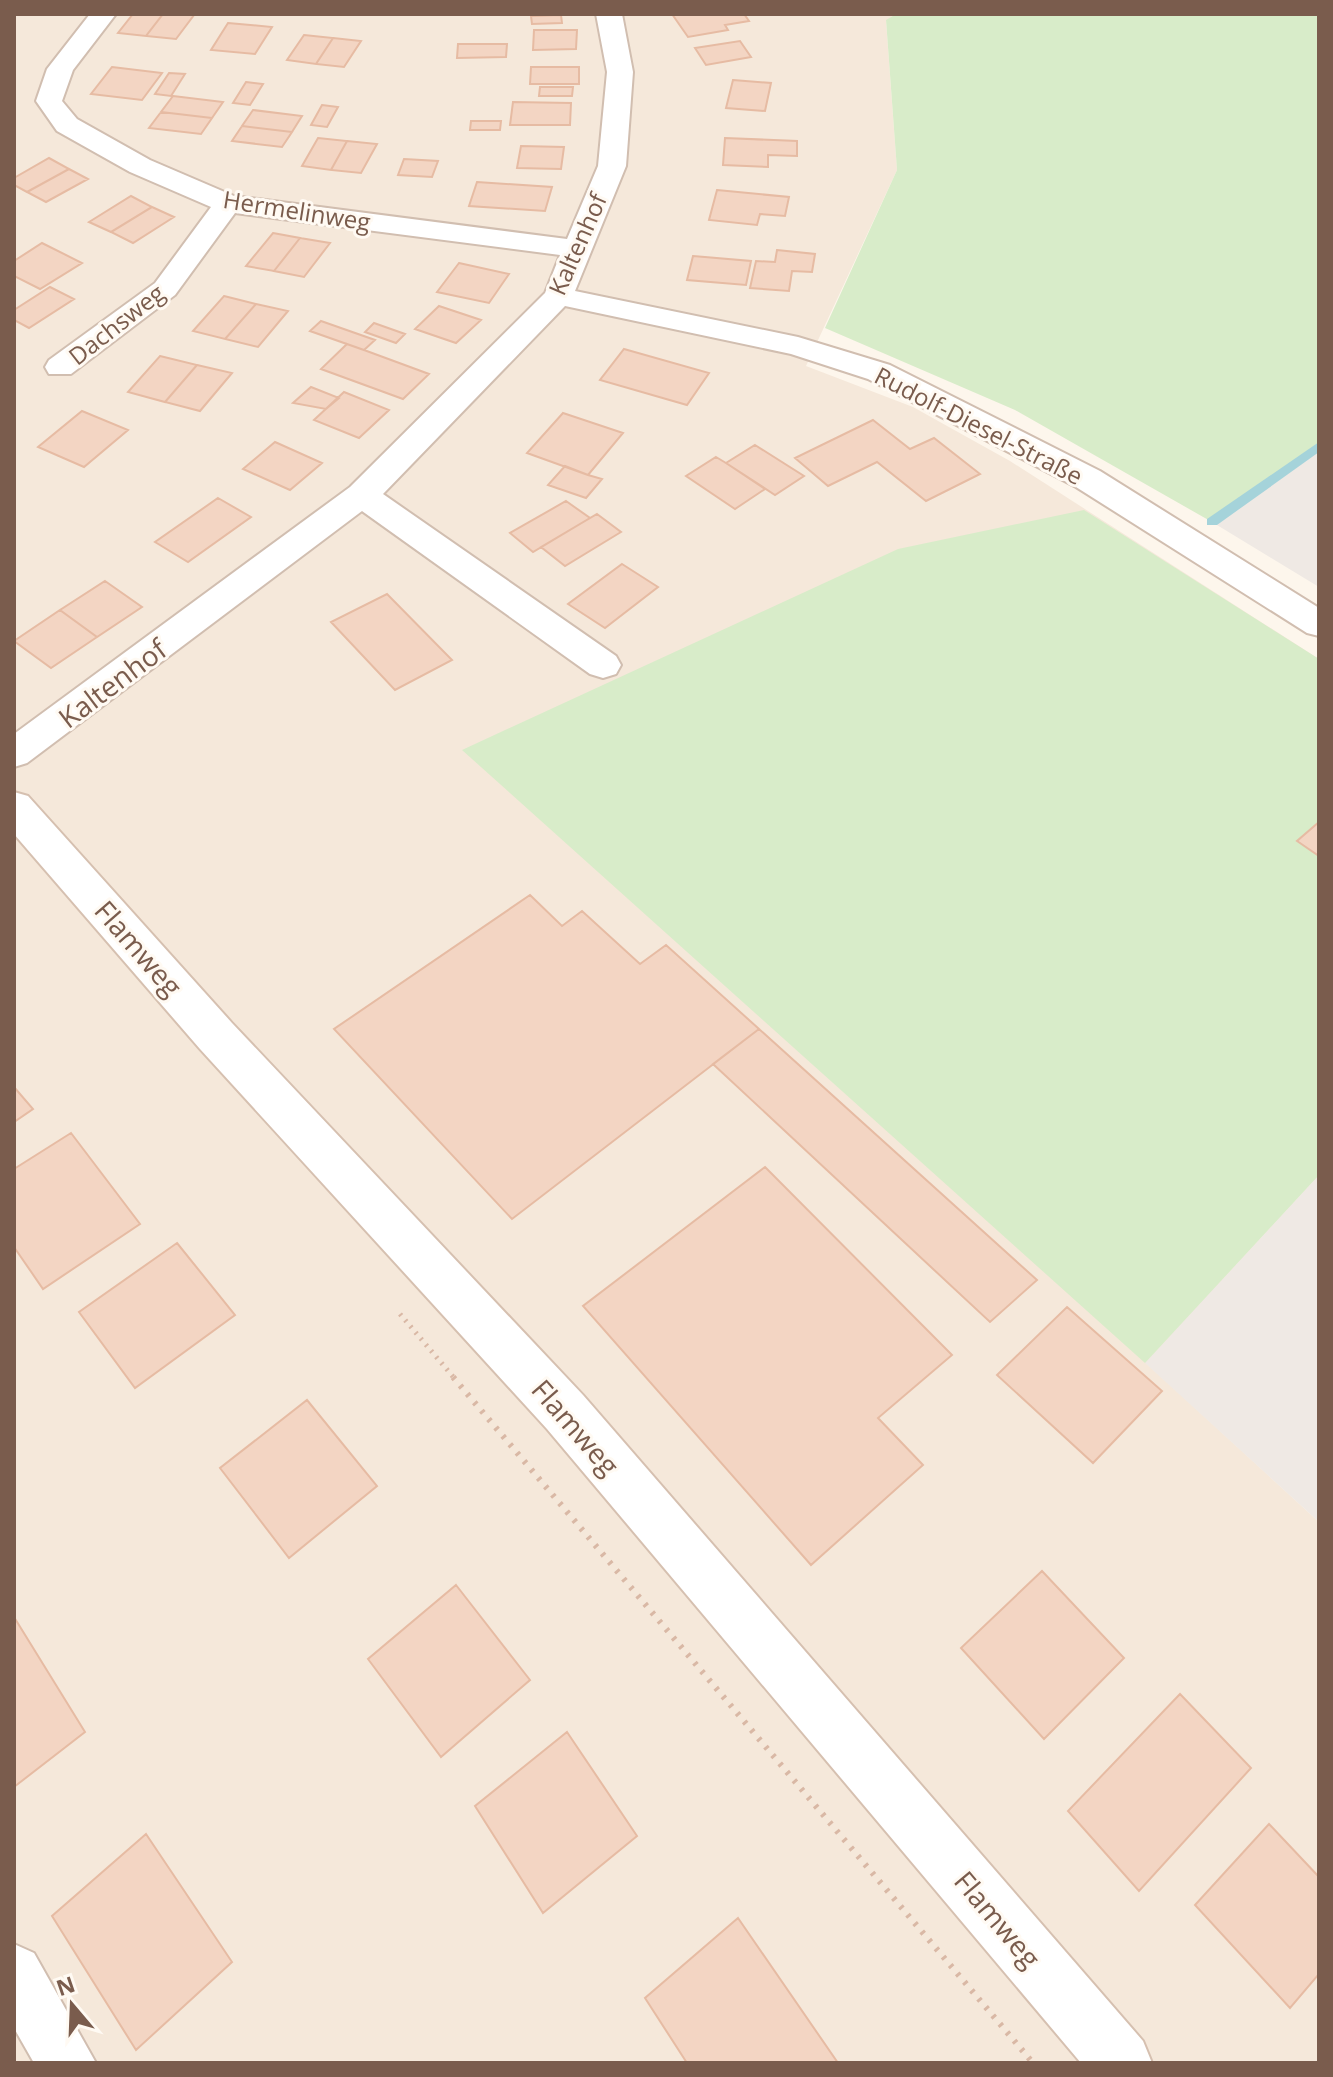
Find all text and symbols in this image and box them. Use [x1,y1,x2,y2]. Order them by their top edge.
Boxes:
street label: Hermelinweg [221,182,373,238]
street label: Kaltenhof [540,186,615,300]
street label: Dachsweg [61,276,171,372]
street label: Rudolf-Diesel-Straße [869,358,1089,492]
street label: Kaltenhof [50,629,175,736]
street label: Flamweg [87,892,191,1004]
street label: Flamweg [524,1371,628,1483]
street label: Flamweg [946,1863,1050,1975]
north arrow [32,1965,112,2045]
text: N [52,1968,79,2002]

